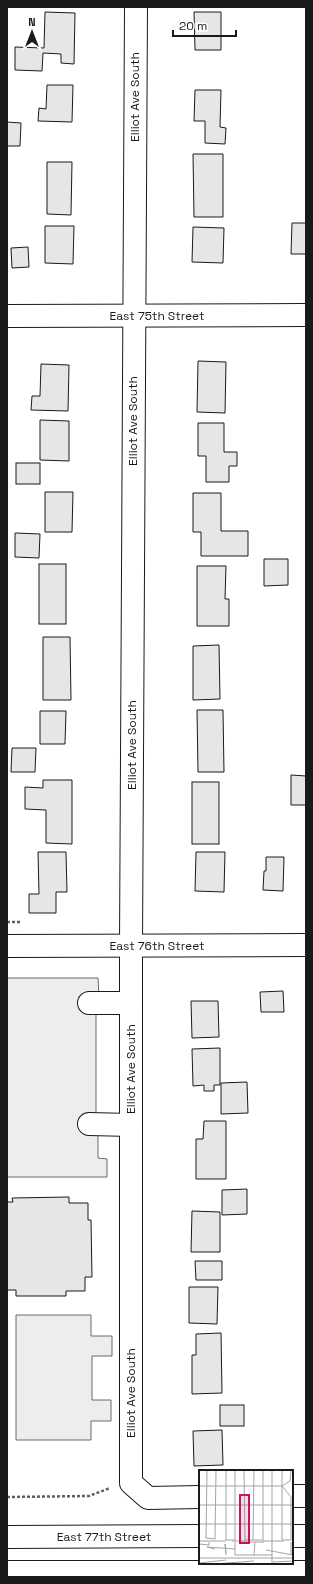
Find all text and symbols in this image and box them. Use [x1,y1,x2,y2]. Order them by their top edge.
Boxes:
north arrow [12,12,52,52]
scale bar [173,12,236,38]
text: N [28,15,36,29]
text: 20 m [179,18,207,34]
street label: Elliot Ave South [127,52,143,142]
street label: East 75th Street [110,308,205,324]
street label: Elliot Ave South [125,376,141,466]
street label: Elliot Ave South [124,700,140,790]
street label: East 76th Street [109,938,205,954]
street label: Elliot Ave South [123,1024,139,1114]
street label: Elliot Ave South [123,1348,139,1438]
inset map [199,1470,293,1564]
street label: East 77th Street [57,1529,151,1545]

